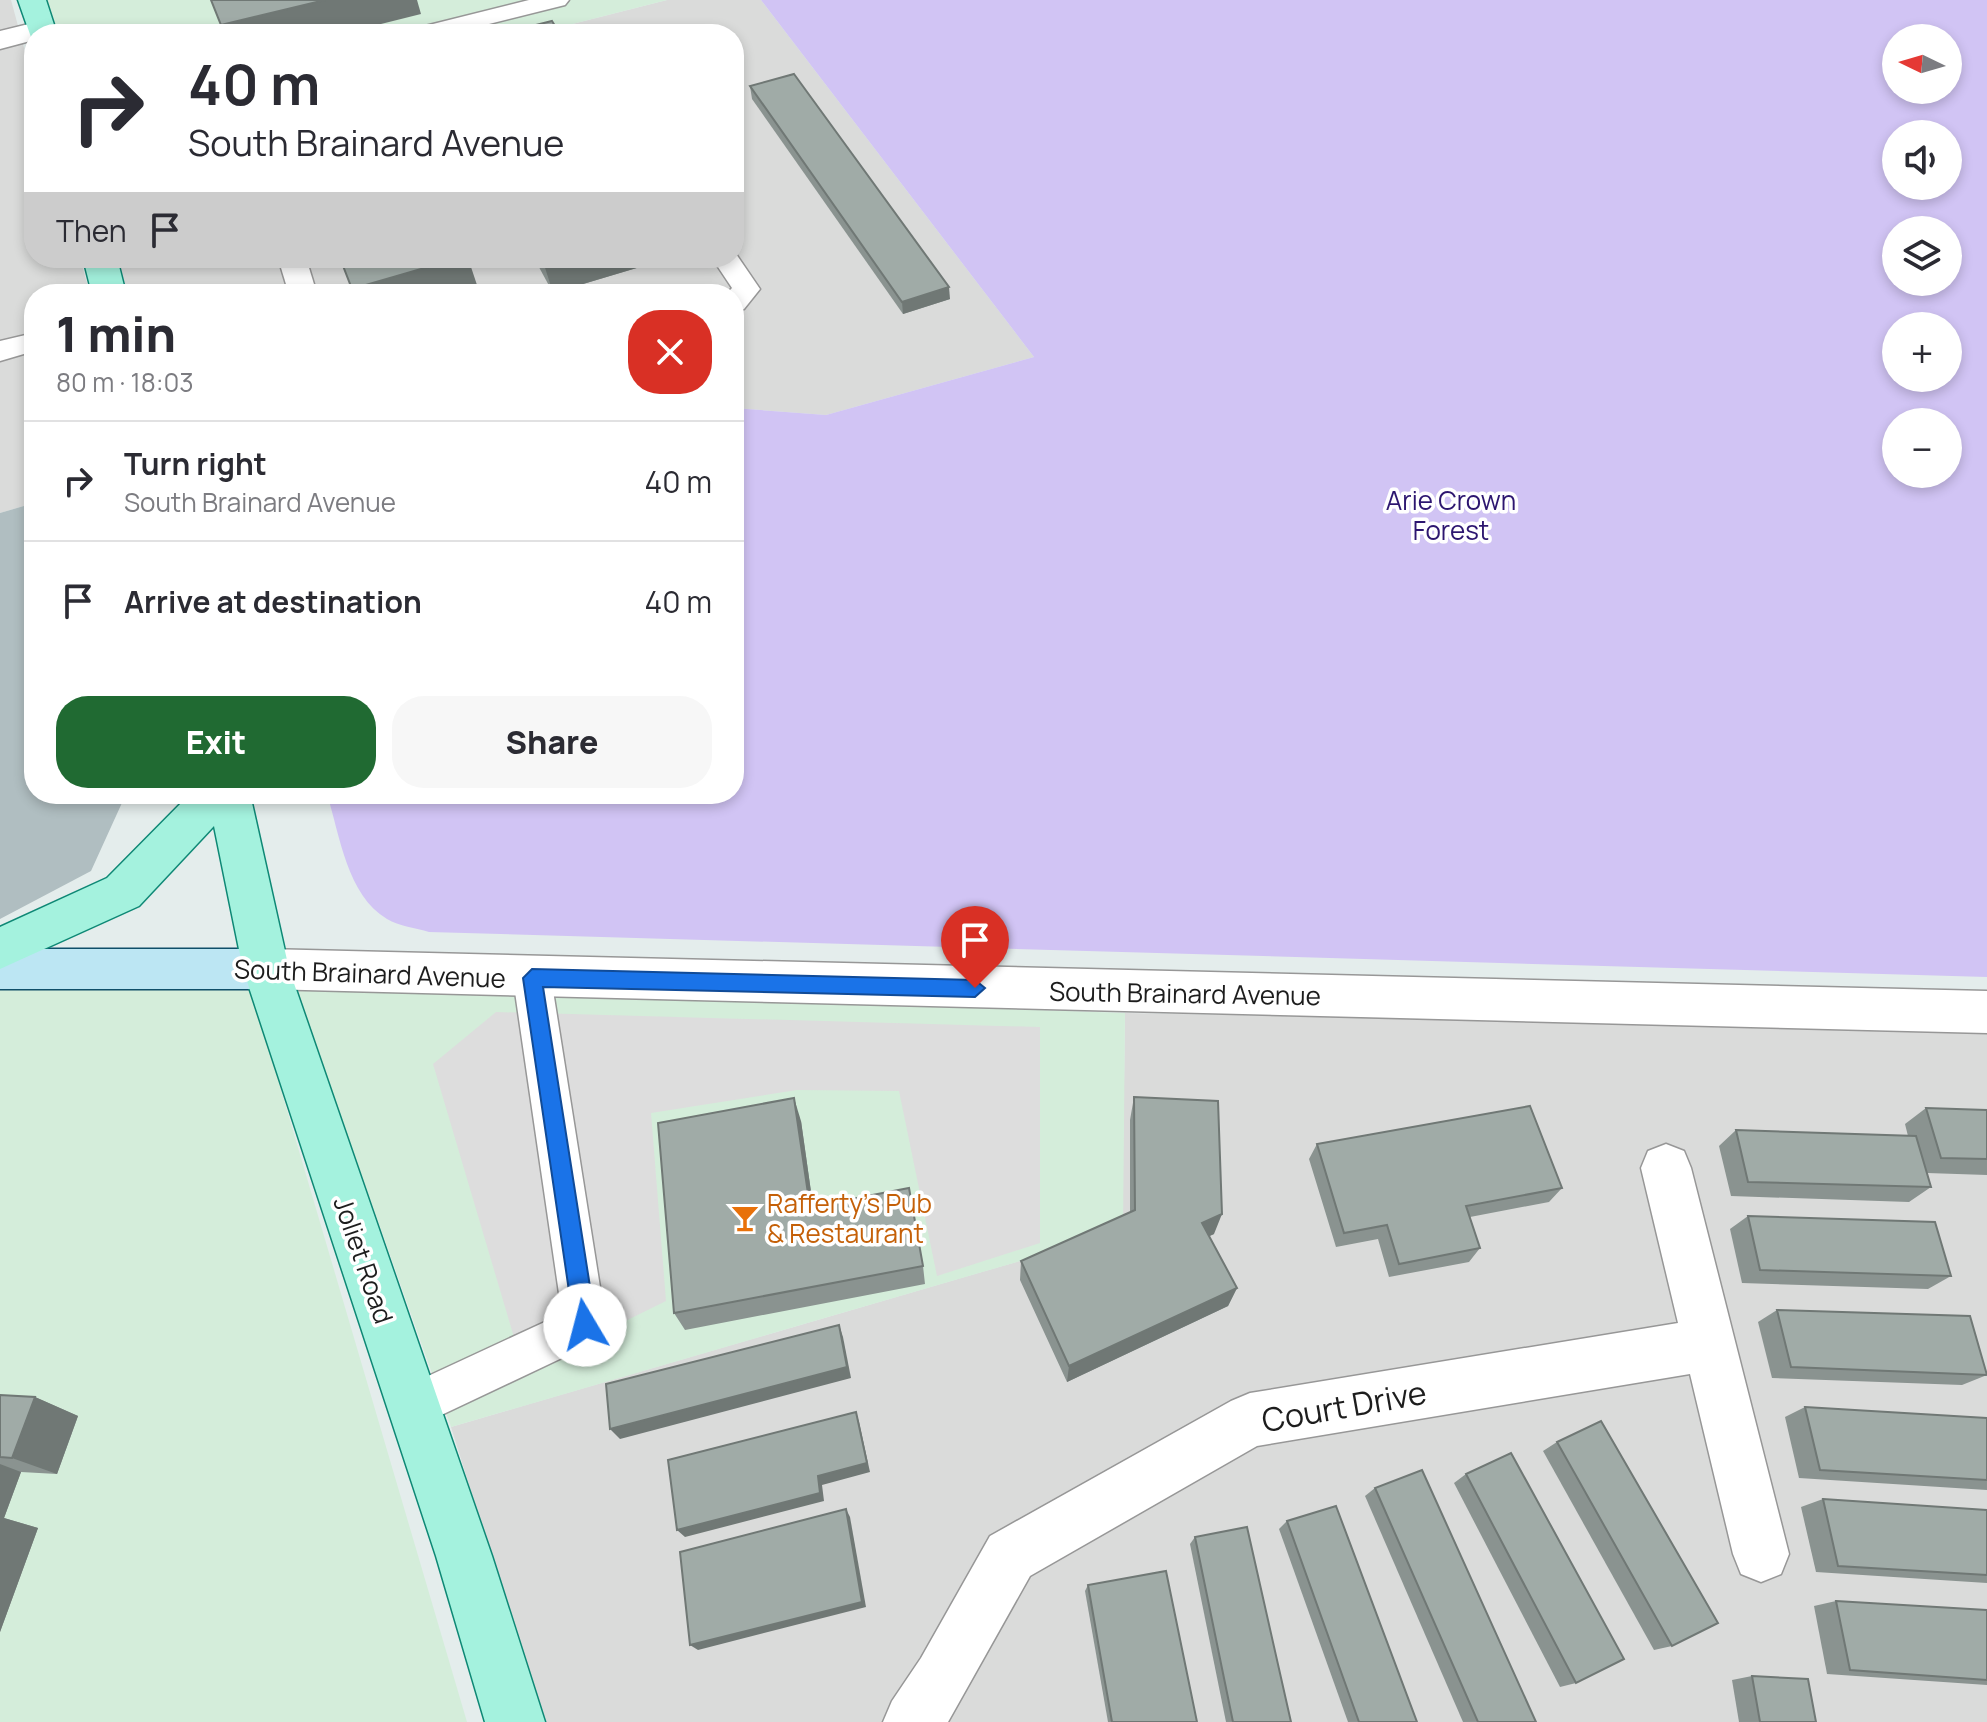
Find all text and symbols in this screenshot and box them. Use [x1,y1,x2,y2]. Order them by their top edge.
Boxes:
north arrow [1882,24,1962,104]
map controls [1882,24,1962,488]
text: 40 m [188,45,320,122]
icon: right [56,56,160,160]
text: South Brainard Avenue [188,118,564,167]
button: sound [1882,120,1962,200]
icon: arrive [143,208,187,252]
text: Then [56,210,127,251]
button: layers [1882,216,1962,296]
text: 1 min [56,301,176,366]
button: close [628,310,712,394]
button: + [1882,312,1962,392]
text: 80 m · 18:03 [56,364,194,400]
button: − [1882,408,1962,488]
text: Turn right [124,443,267,484]
icon: right [56,459,100,503]
text: 40 m [645,461,712,502]
park label: Arie Crown Forest [1386,482,1516,548]
text: South Brainard Avenue [124,484,396,520]
icon: arrive [56,579,100,623]
text: Arrive at destination [124,581,422,622]
text: 40 m [645,581,712,622]
button: Exit [56,696,376,788]
button: Share [392,696,712,788]
pin [941,906,1009,988]
icon: arrive [953,918,997,962]
street label: South Brainard Avenue [234,950,506,996]
street label: South Brainard Avenue [1049,973,1321,1013]
place label: Rafferty's Pub & Restaurant [767,1185,932,1251]
street label: Joliet Road [325,1192,403,1328]
bar icon: Rafferty's Pub & Restaurant [730,1203,760,1233]
position arrow [543,1283,627,1367]
street label: Court Drive [1258,1370,1430,1442]

